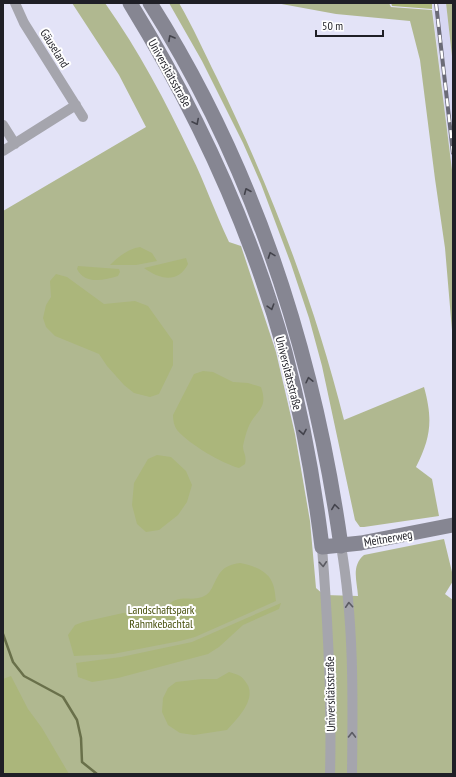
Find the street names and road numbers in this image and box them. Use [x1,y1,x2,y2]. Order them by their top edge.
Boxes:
street label: Gäuseland [37,26,73,70]
street label: Universitätsstraße [145,36,195,110]
street label: Universitätsstraße [273,335,305,411]
street label: Meitnerweg [363,526,413,550]
street label: Universitätsstraße [322,656,338,732]

